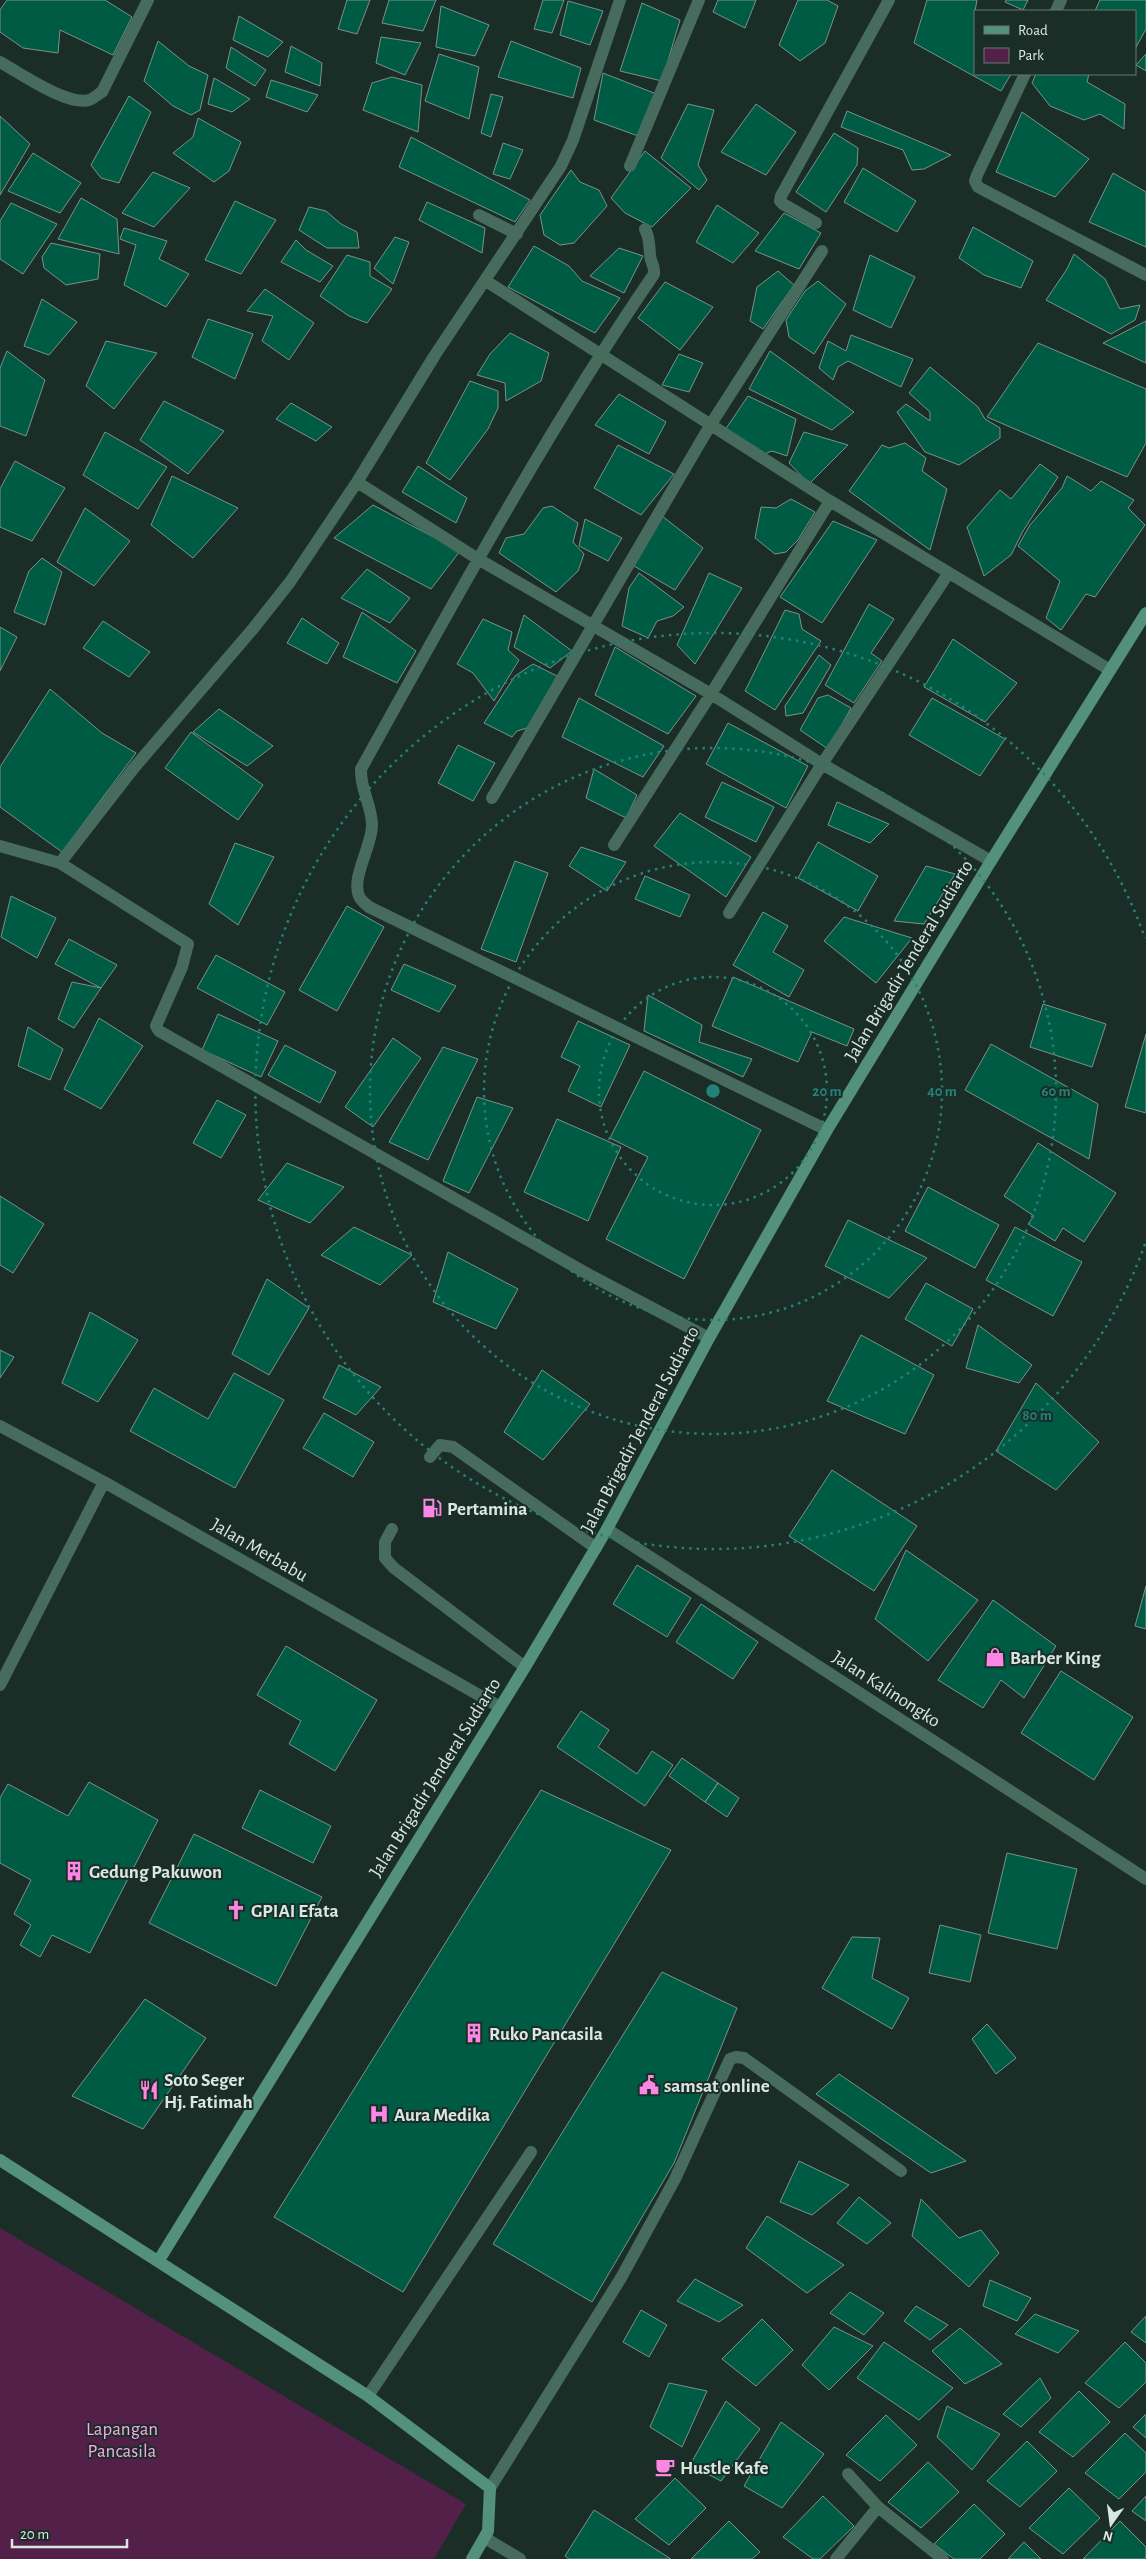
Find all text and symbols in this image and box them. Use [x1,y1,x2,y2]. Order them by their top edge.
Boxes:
legend [974,10,1136,75]
text: Road [1018,23,1048,38]
text: Park [1018,48,1044,63]
street label: Jalan Brigadir Jenderal Sudiarto [842,857,977,1065]
centre of rings [704,1082,722,1100]
text: 20 m [812,1084,842,1099]
text: 40 m [927,1084,957,1099]
text: 60 m [1041,1084,1071,1099]
street label: Jalan Brigadir Jenderal Sudiarto [578,1323,703,1536]
text: 80 m [1022,1408,1052,1423]
fuel station icon: Pertamina [421,1497,443,1519]
place label: Pertamina [447,1500,528,1519]
street label: Jalan Merbabu [208,1515,311,1586]
shop icon: Barber King [984,1646,1006,1668]
street label: Jalan Kalinongko [829,1647,944,1731]
place label: Barber King [1010,1649,1101,1668]
street label: Jalan Brigadir Jenderal Sudiarto [366,1675,505,1881]
building icon: Gedung Pakuwon [63,1860,85,1882]
place label: Gedung Pakuwon [89,1863,222,1882]
church icon: GPIAI Efata [225,1899,247,1921]
place label: GPIAI Efata [251,1902,339,1921]
building icon: Ruko Pancasila [463,2022,485,2044]
place label: Ruko Pancasila [489,2025,603,2044]
place label: Soto Seger Hj. Fatimah [164,2071,253,2112]
public building icon: samsat online [638,2074,660,2096]
place label: samsat online [664,2077,770,2096]
restaurant icon: Soto Seger Hj. Fatimah [138,2079,160,2101]
hospital icon: Aura Medika [368,2103,390,2125]
place label: Aura Medika [394,2106,490,2125]
park label: Lapangan Pancasila [86,2420,158,2461]
cafe icon: Hustle Kafe [654,2456,676,2478]
place label: Hustle Kafe [680,2459,768,2478]
north arrow [1086,2499,1136,2549]
scale bar [12,2516,128,2548]
text: 20 m [20,2527,49,2542]
text: N [1102,2528,1115,2544]

